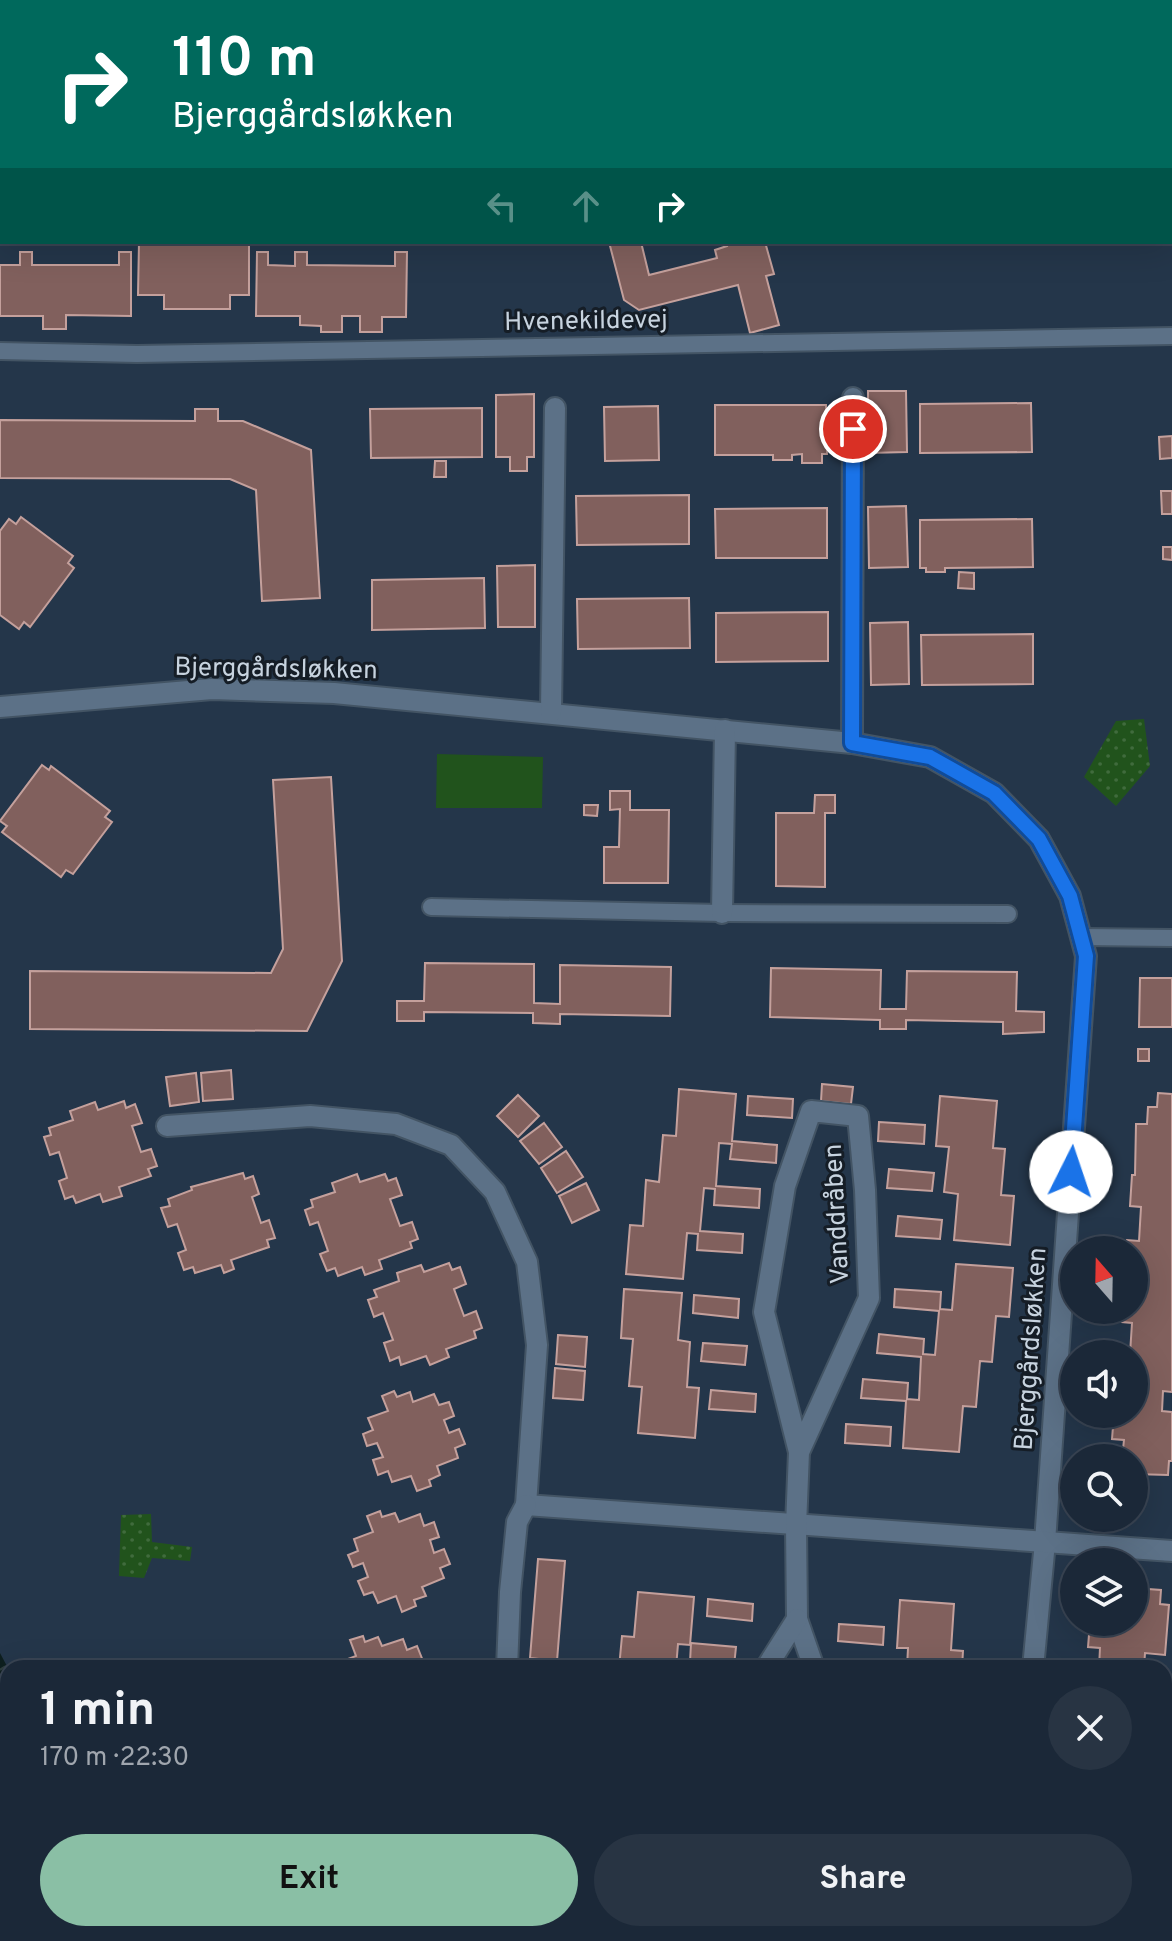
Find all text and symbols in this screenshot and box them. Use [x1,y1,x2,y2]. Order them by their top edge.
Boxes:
text: 110 m [172,26,317,96]
icon: right [40,32,144,136]
text: Bjerggårdsløkken [172,95,454,141]
icon: left [480,184,524,228]
icon: ahead [564,184,608,228]
icon: right [648,184,692,228]
street label: Hvenekildevej [504,304,668,340]
pin [819,395,887,463]
icon: arrive [831,407,875,451]
street label: Bjerggårdsløkken [174,652,378,688]
position arrow [1029,1130,1113,1214]
street label: Vanddråben [818,1143,858,1285]
north arrow [1060,1236,1148,1324]
map controls [1060,1236,1148,1636]
street label: Bjerggårdsløkken [1008,1246,1056,1452]
button: sound [1060,1340,1148,1428]
button: search [1060,1444,1148,1532]
button: layers [1060,1548,1148,1636]
text: 1 min [40,1682,155,1742]
button: close [1048,1686,1132,1770]
text: 170 m · 22:30 [40,1742,189,1775]
button: Exit [40,1834,578,1926]
button: Share [594,1834,1132,1926]

